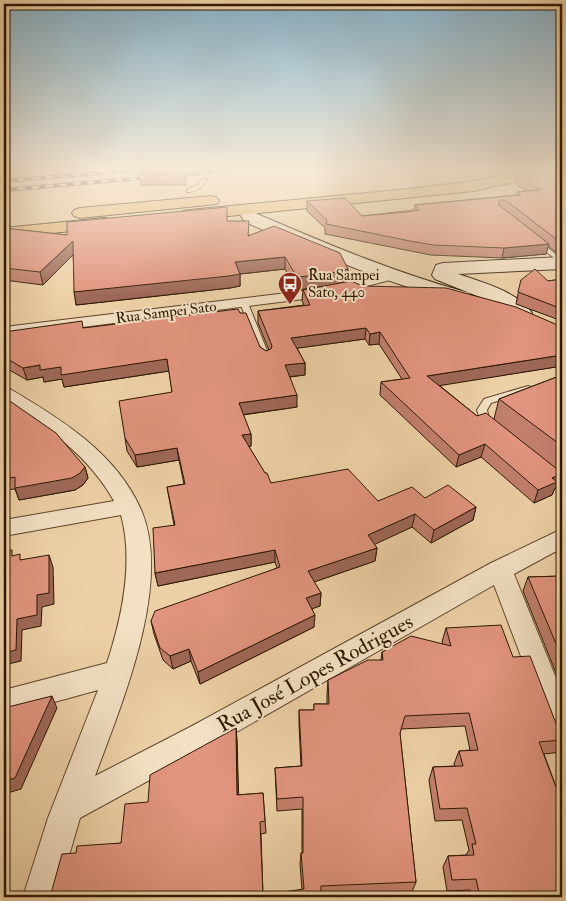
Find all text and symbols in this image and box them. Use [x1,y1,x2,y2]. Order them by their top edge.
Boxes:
place label: Rua Sampei Sato, 440 [308,266,380,302]
bus stop icon: Rua Sampei Sato, 440 [277,271,303,305]
street label: Rua Sampei Sato [115,297,218,329]
street label: Rua José Lopes Rodrigues [213,608,418,739]

